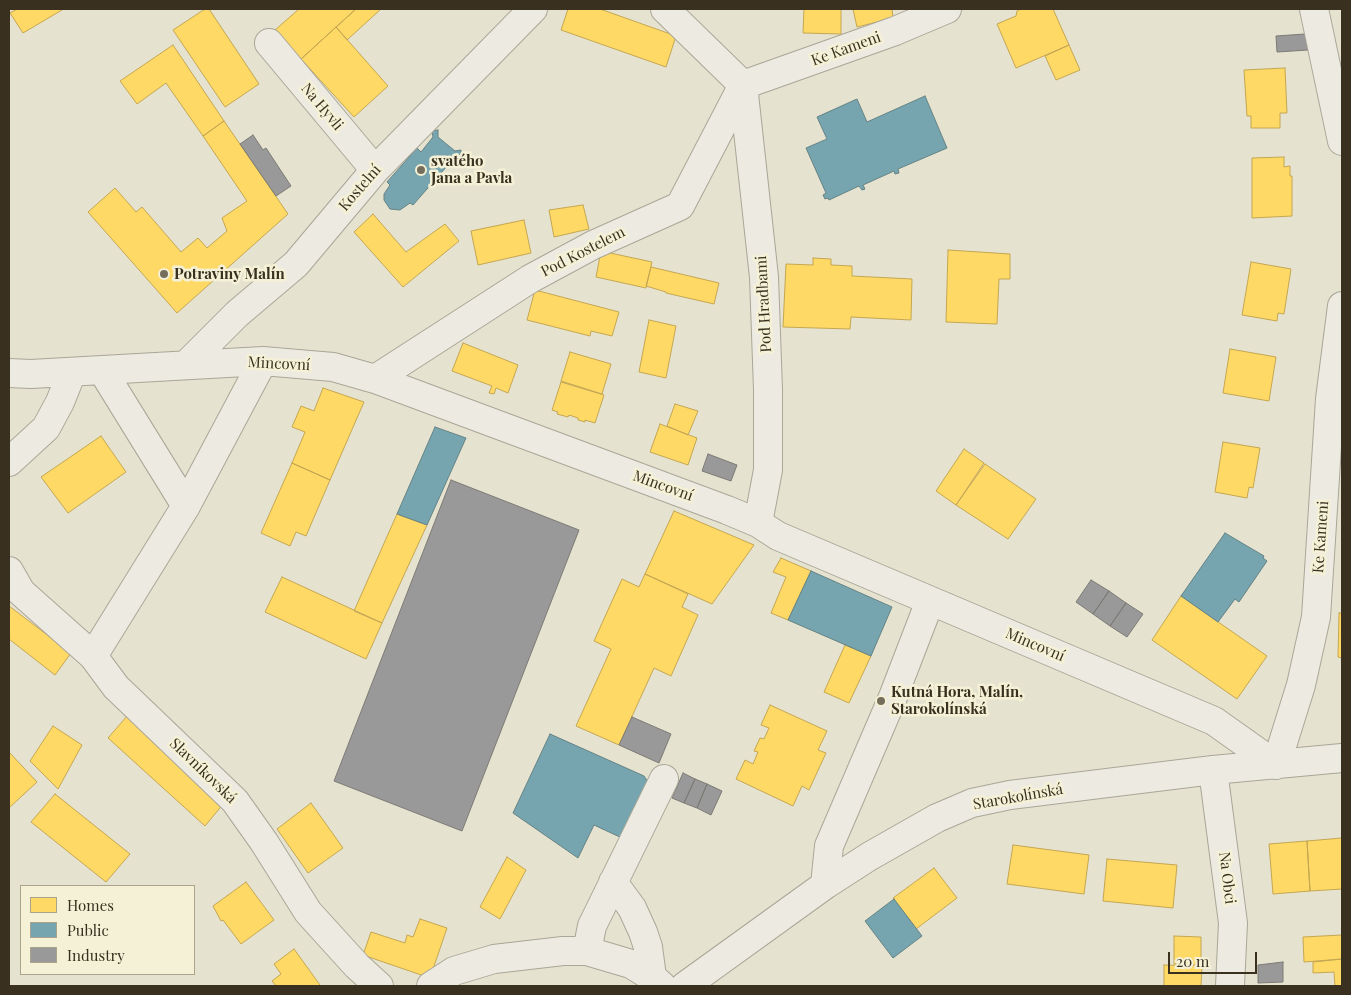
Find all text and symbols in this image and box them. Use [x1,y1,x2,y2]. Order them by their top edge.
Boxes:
street label: Ke Kameni [809,28,883,70]
street label: Na Hyvli [297,80,347,134]
place label: svatého Jana a Pavla [431,152,512,187]
street label: Kostelní [335,161,385,215]
marker: svatého Jana a Pavla [415,164,427,176]
street label: Pod Kostelem [538,223,628,281]
street label: Pod Hradbami [752,255,776,353]
place label: Potraviny Malín [174,265,285,283]
marker: Potraviny Malín [158,268,170,280]
street label: Mincovní [247,353,311,375]
street label: Mincovní [631,467,695,505]
street label: Ke Kameni [1309,500,1333,574]
street label: Mincovní [1003,625,1067,665]
place label: Kutná Hora, Malín, Starokolínská [891,683,1023,718]
marker: Kutná Hora, Malín, Starokolínská [875,695,887,707]
street label: Slavníkovská [166,735,240,807]
street label: Starokolínská [972,780,1064,814]
street label: Na Obci [1215,851,1239,905]
legend [20,885,195,975]
text: Homes [67,895,114,915]
text: Public [67,920,109,940]
scale bar [1171,942,1260,974]
text: Industry [67,945,125,965]
text: 20 m [1176,951,1209,971]

